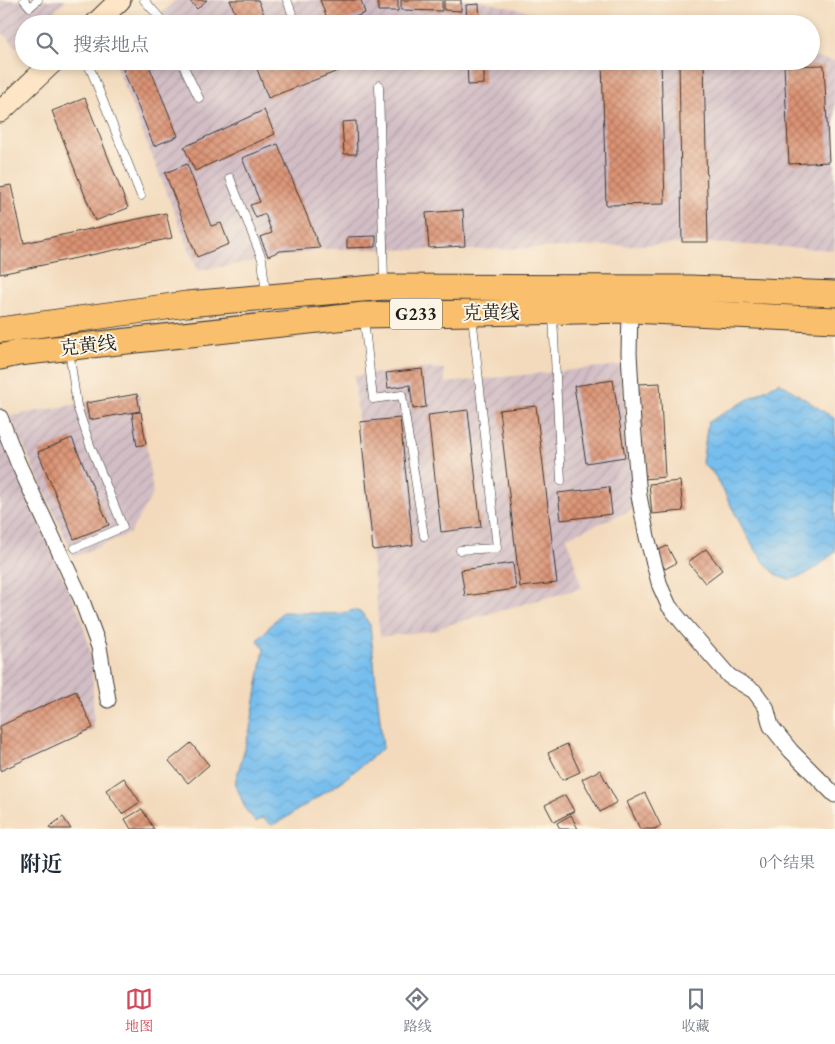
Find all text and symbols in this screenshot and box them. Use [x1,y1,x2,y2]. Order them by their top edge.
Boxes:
search box [15,15,820,70]
icon: search [33,29,61,57]
text: 搜索地点 [73,32,149,57]
road number: G233 [390,298,442,329]
street label: 克黄线 [462,300,520,325]
street label: 克黄线 [58,330,118,361]
text: 附近 [20,850,62,877]
text: 0个结果 [759,852,815,873]
tab: 地图 [125,985,153,1035]
tab: 路线 [403,985,431,1035]
tab: 收藏 [682,985,710,1035]

